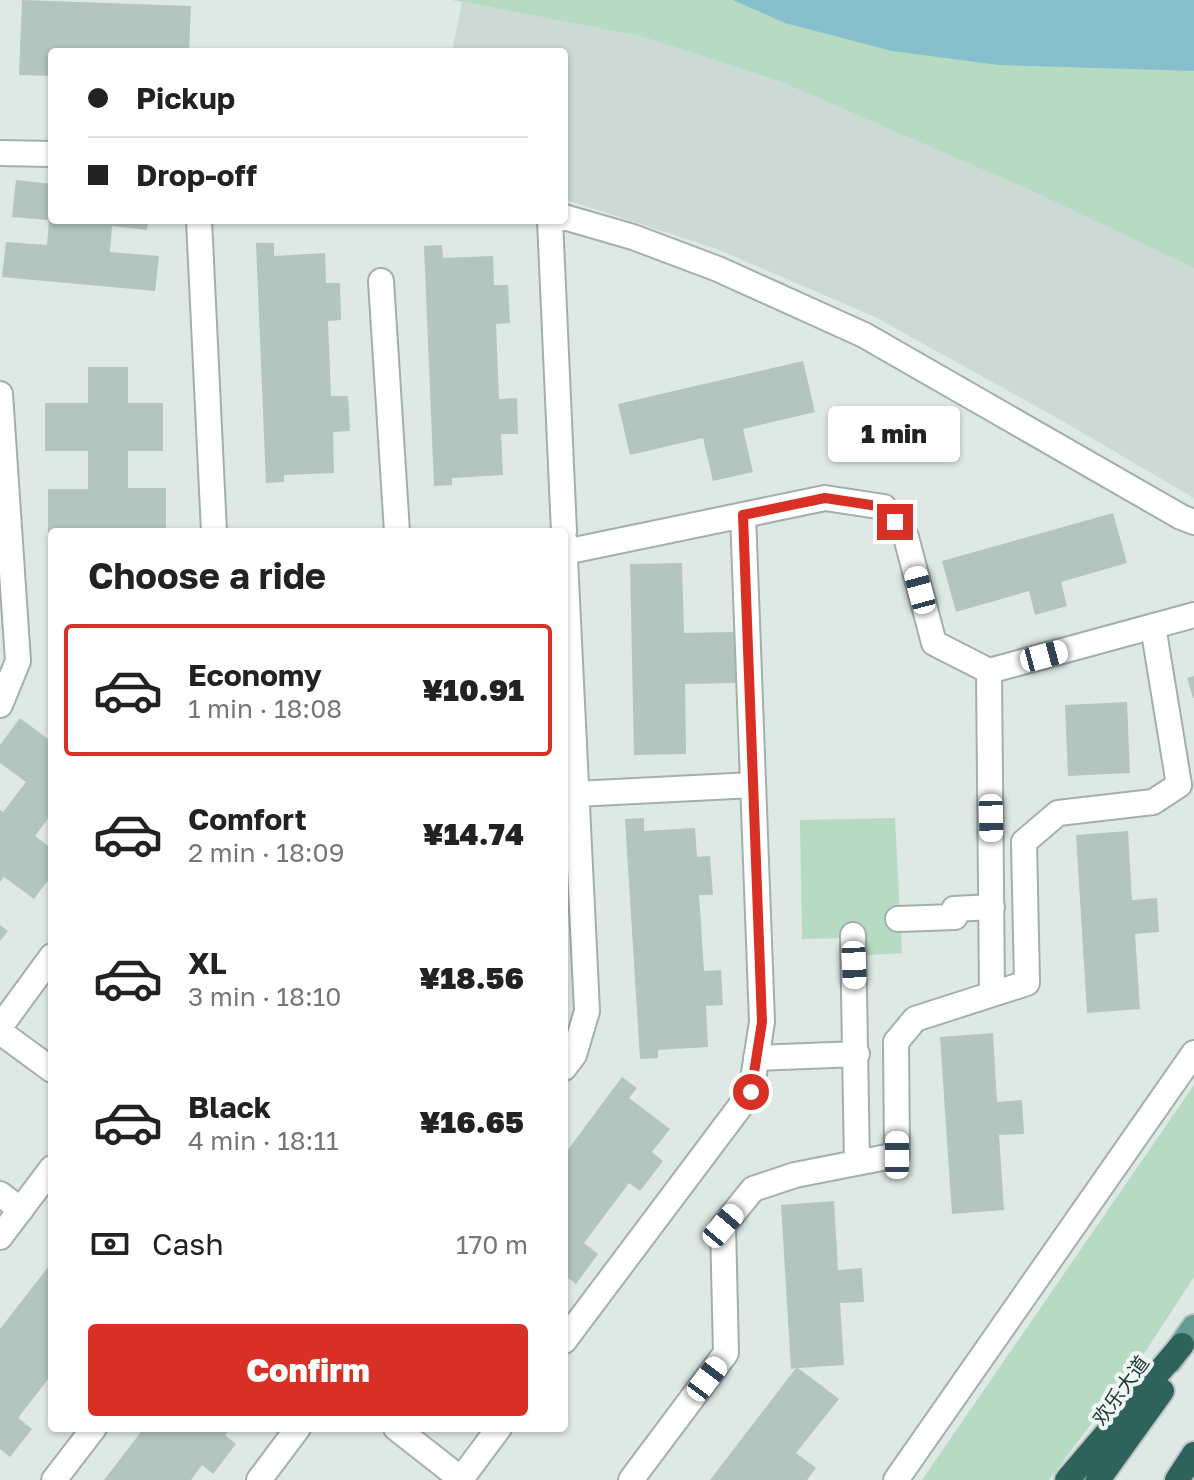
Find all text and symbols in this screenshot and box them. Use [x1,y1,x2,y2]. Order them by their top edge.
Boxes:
text: Pickup [136,80,235,116]
text: Drop-off [136,157,257,193]
callout: 1 min [829,406,961,462]
text: 1 min [861,418,927,449]
route end [877,504,913,540]
text: Choose a ride [88,554,326,597]
car [902,564,938,616]
car [1018,638,1070,674]
icon: car [92,654,164,726]
text: Economy [188,657,322,693]
text: ¥10.91 [422,672,524,708]
text: 1 min · 18:08 [188,693,342,724]
car [979,794,1003,842]
icon: car [92,798,164,870]
text: Comfort [188,801,307,837]
text: ¥14.74 [423,816,524,852]
text: 2 min · 18:09 [188,837,344,868]
car [841,941,867,989]
icon: car [92,942,164,1014]
text: XL [188,945,227,981]
text: ¥18.56 [419,960,524,996]
text: 3 min · 18:10 [188,981,341,1012]
route start [733,1074,769,1110]
icon: car [92,1086,164,1158]
text: Black [188,1089,271,1125]
text: ¥16.65 [419,1104,524,1140]
text: 4 min · 18:11 [188,1125,339,1156]
car [885,1131,909,1179]
car [698,1200,748,1252]
icon: cash [88,1222,132,1266]
text: Cash [152,1226,224,1262]
text: 170 m [456,1229,528,1260]
button: Confirm [88,1324,528,1416]
street label: 欢乐大道 [1087,1351,1153,1429]
car [683,1353,731,1405]

